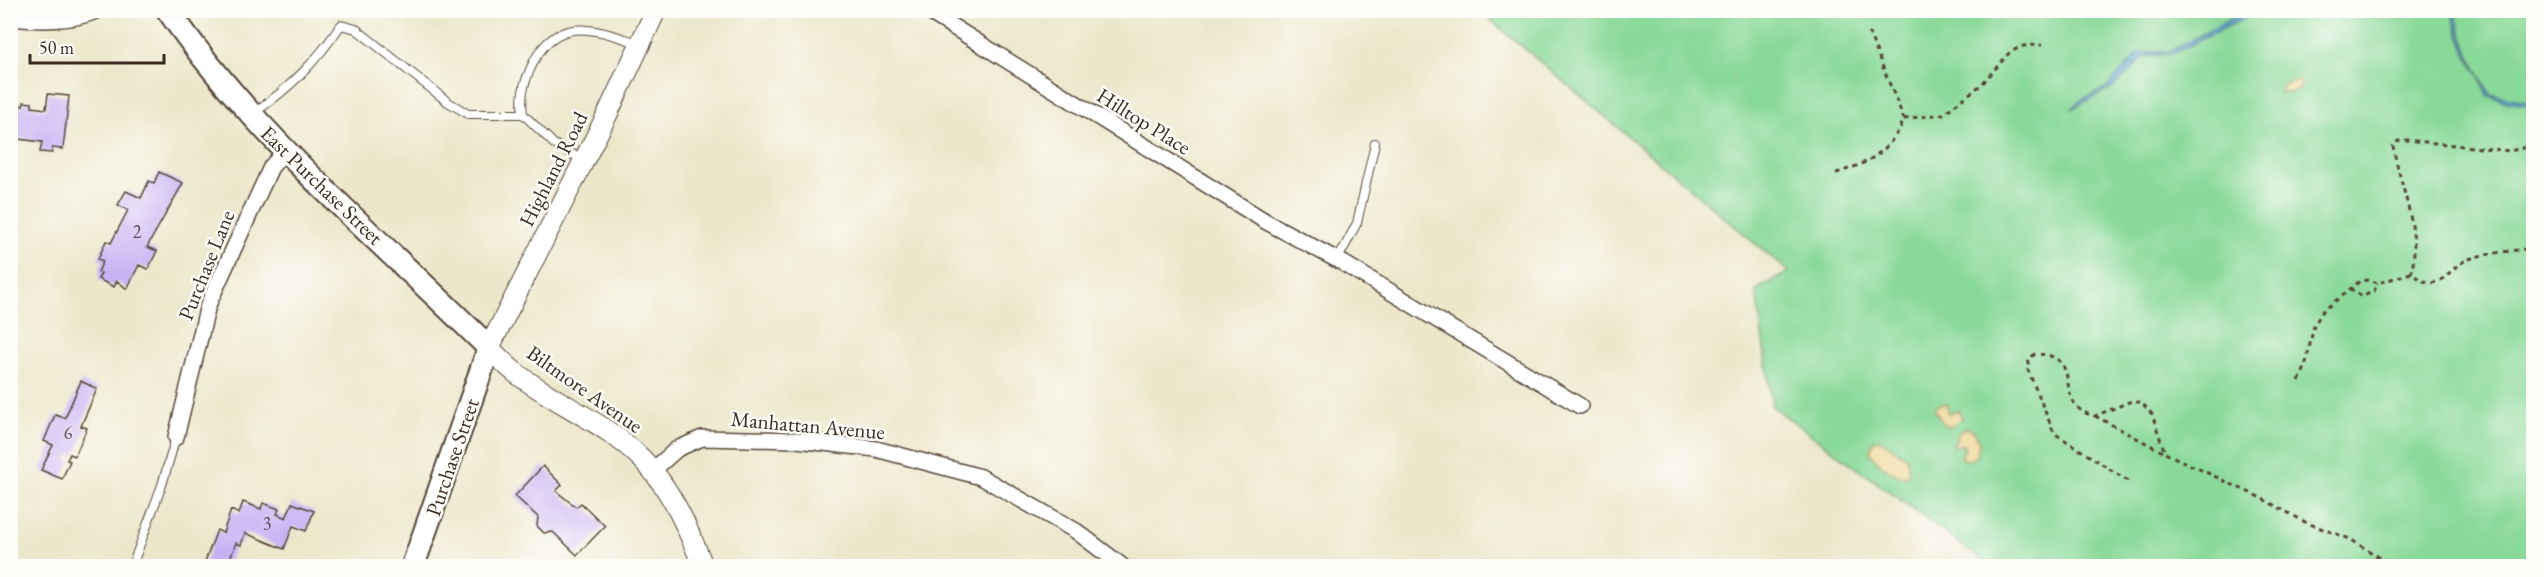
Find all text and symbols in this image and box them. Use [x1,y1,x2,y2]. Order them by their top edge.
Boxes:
scale bar [30,27,164,65]
text: 50 m [39,36,74,59]
street label: Hilltop Place [1092,82,1196,160]
street label: Highland Road [513,107,594,231]
street label: East Purchase Street [255,120,389,251]
street label: Purchase Lane [172,206,240,324]
house number: 2 [133,220,142,243]
street label: Biltmore Avenue [522,339,648,439]
street label: Purchase Street [419,394,485,519]
street label: Manhattan Avenue [730,405,886,445]
house number: 6 [64,421,73,444]
house number: 3 [263,512,271,535]

